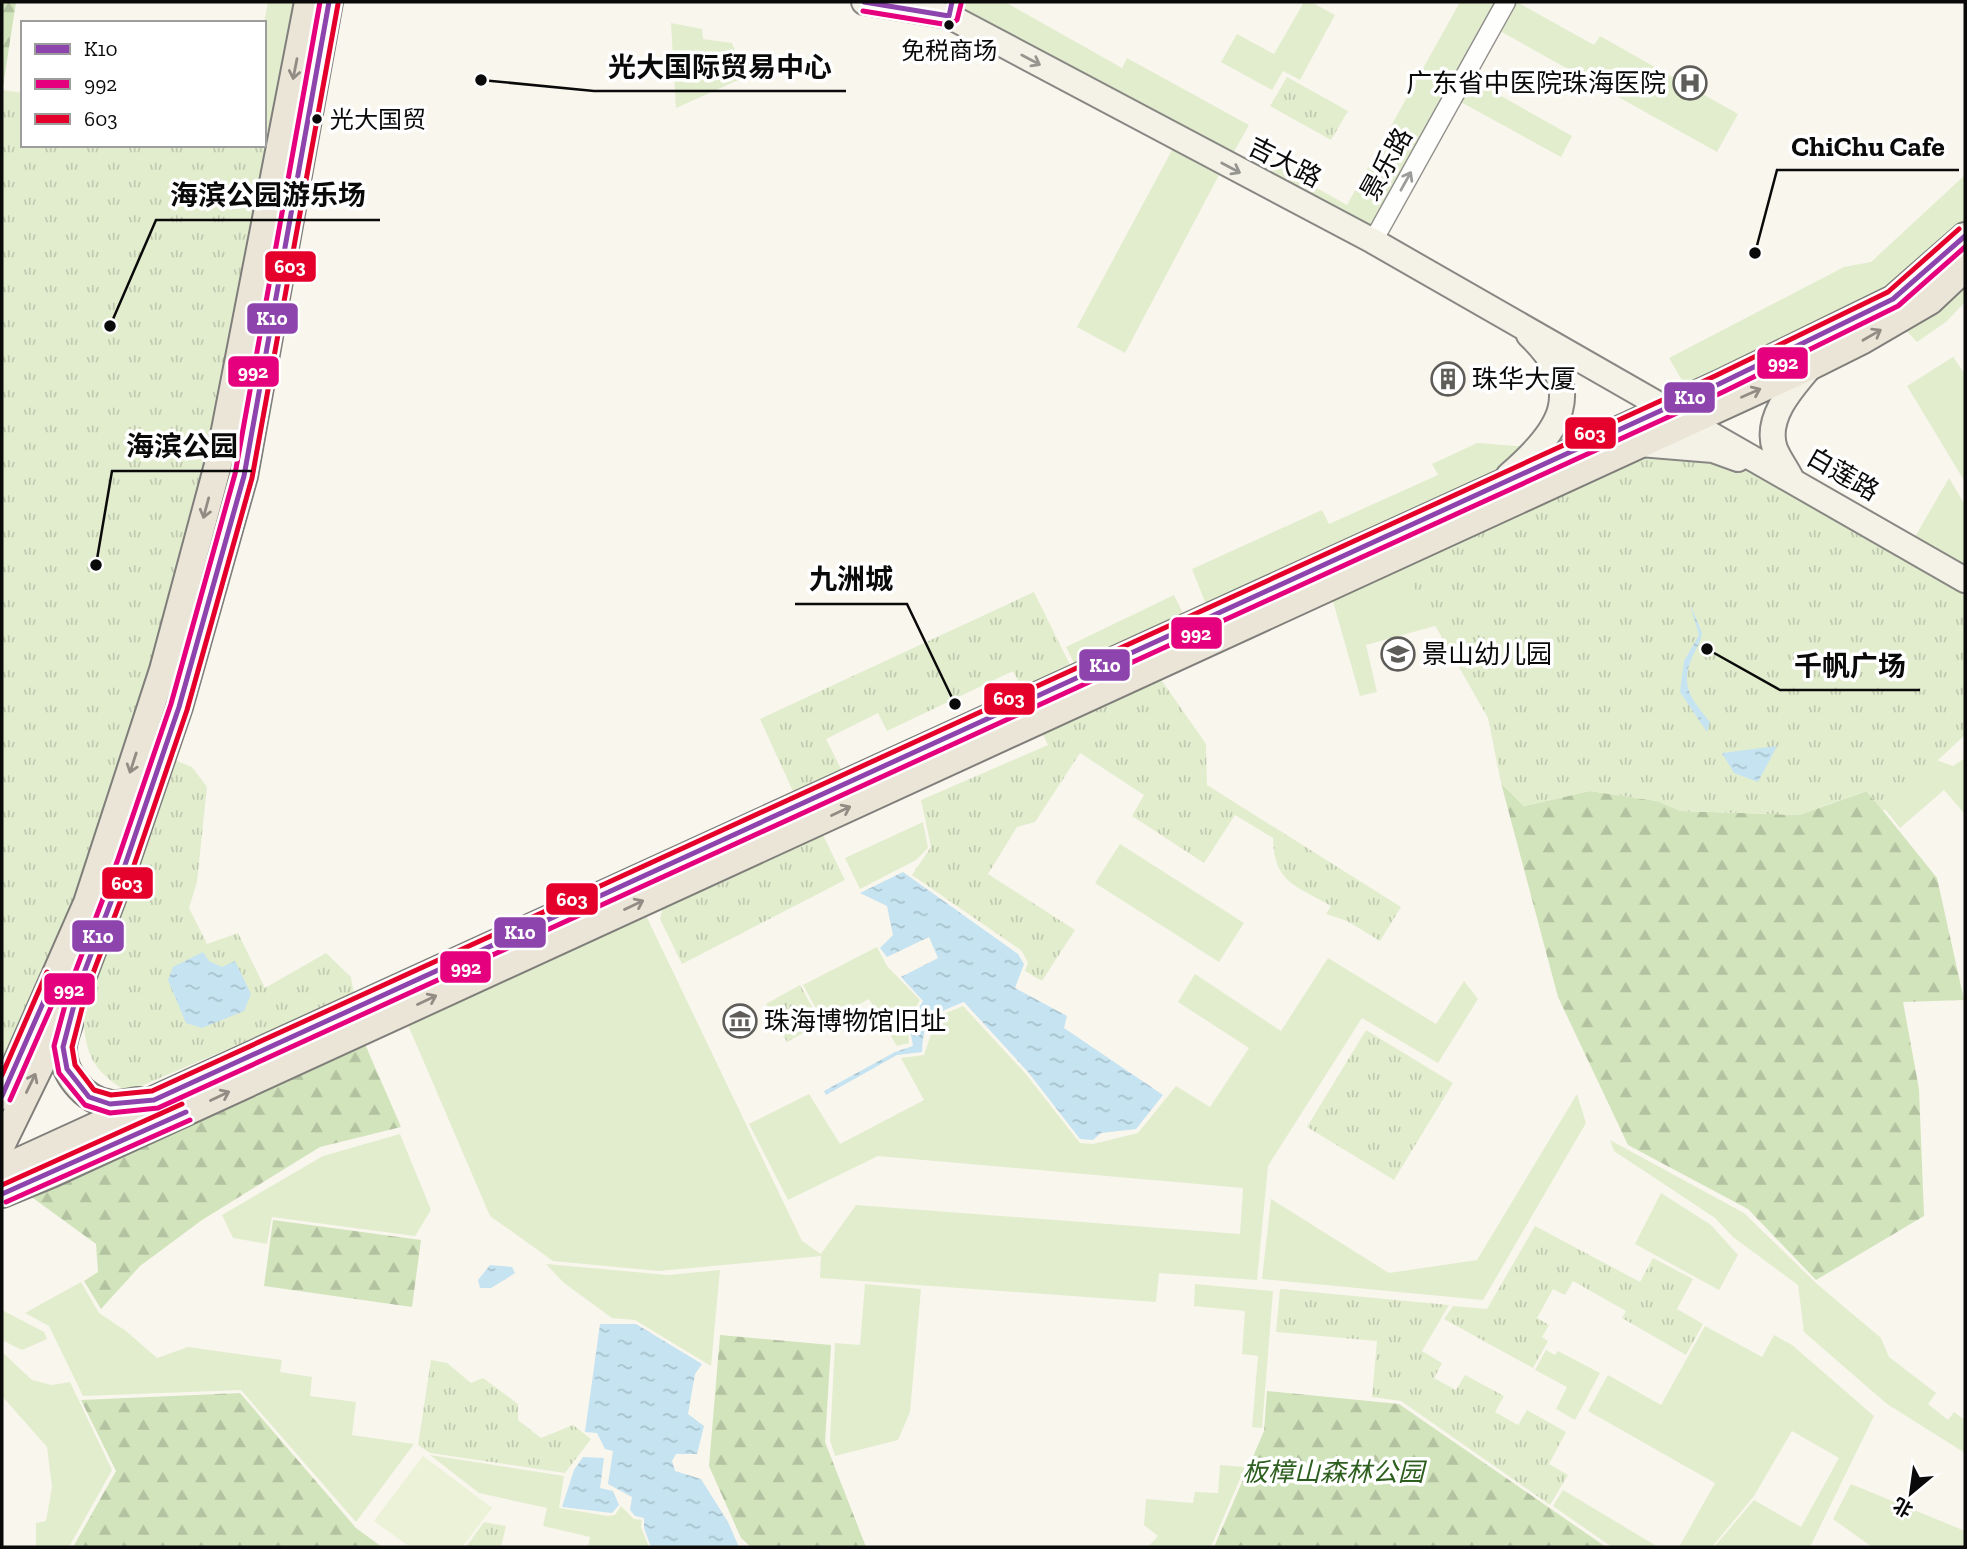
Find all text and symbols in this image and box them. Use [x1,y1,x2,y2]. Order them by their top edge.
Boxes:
marker: 免税商场 [942,18,956,32]
legend [21,21,266,147]
text: K10 [84,36,118,61]
place label: 免税商场 [901,36,997,65]
callout: 光大国际贸易中心 [594,42,846,91]
text: 光大国际贸易中心 [608,51,832,84]
one-way arrow [1020,53,1040,67]
one-way arrow [287,57,301,80]
hospital icon: 广东省中医院珠海医院 [1671,64,1709,102]
place label: 广东省中医院珠海医院 [1406,67,1666,99]
text: 992 [84,71,117,96]
place label: 光大国贸 [330,105,426,134]
text: 603 [84,106,118,131]
marker: 光大国贸 [310,112,324,126]
callout: ChiChu Cafe [1777,121,1959,170]
street label: 景乐路 [1353,122,1419,206]
street label: 吉大路 [1243,130,1327,194]
text: ChiChu Cafe [1791,130,1945,163]
one-way arrow [1220,162,1241,175]
callout: 海滨公园游乐场 [156,171,380,220]
one-way arrow [1399,172,1413,192]
text: 海滨公园游乐场 [170,179,366,212]
line badge: 603 [264,250,317,283]
text: 603 [274,255,306,278]
line badge: K10 [246,302,299,335]
text: K10 [256,307,288,330]
one-way arrow [1862,328,1882,342]
line badge: 992 [1756,346,1809,380]
text: 992 [1768,351,1798,374]
line badge: 992 [227,355,280,388]
text: 992 [238,360,268,383]
building icon: 珠华大厦 [1429,360,1467,398]
place label: 珠华大厦 [1472,363,1576,395]
line badge: K10 [1663,381,1716,414]
text: K10 [1674,386,1706,409]
one-way arrow [1740,386,1761,399]
line badge: 603 [1564,416,1617,450]
callout: 海滨公园 [112,422,252,471]
text: 603 [1574,422,1606,445]
text: 海滨公园 [126,430,238,463]
street label: 白莲路 [1801,441,1885,507]
one-way arrow [199,496,212,519]
callout: 九洲城 [795,555,907,604]
text: 九洲城 [809,563,893,596]
line badge: 992 [1170,616,1223,650]
text: 992 [1181,622,1211,645]
school or university icon: 景山幼儿园 [1379,635,1417,673]
place label: 景山幼儿园 [1422,638,1552,670]
callout: 千帆广场 [1780,641,1920,690]
line badge: K10 [1078,648,1131,682]
text: 千帆广场 [1794,650,1906,683]
text: K10 [1089,654,1121,677]
line badge: 603 [983,682,1036,716]
text: 603 [993,687,1025,710]
one-way arrow [125,752,138,774]
one-way arrow [829,804,851,817]
line badge: 603 [101,866,154,900]
text: 603 [111,872,143,895]
line badge: 603 [545,882,599,916]
text: 603 [556,888,588,911]
one-way arrow [623,898,644,912]
line badge: K10 [493,916,547,949]
line badge: K10 [71,919,125,953]
text: K10 [504,921,536,944]
text: K10 [82,925,114,948]
line badge: 992 [439,950,492,984]
text: 992 [451,956,481,979]
line badge: 992 [43,972,96,1006]
text: 992 [54,978,84,1001]
one-way arrow [416,993,437,1006]
museum icon: 珠海博物馆旧址 [721,1002,759,1040]
place label: 珠海博物馆旧址 [764,1005,946,1037]
one-way arrow [25,1073,39,1094]
one-way arrow [209,1088,230,1102]
park label: 板樟山森林公园 [1242,1456,1428,1488]
north arrow [1876,1458,1946,1528]
text: 北 [1889,1493,1917,1522]

